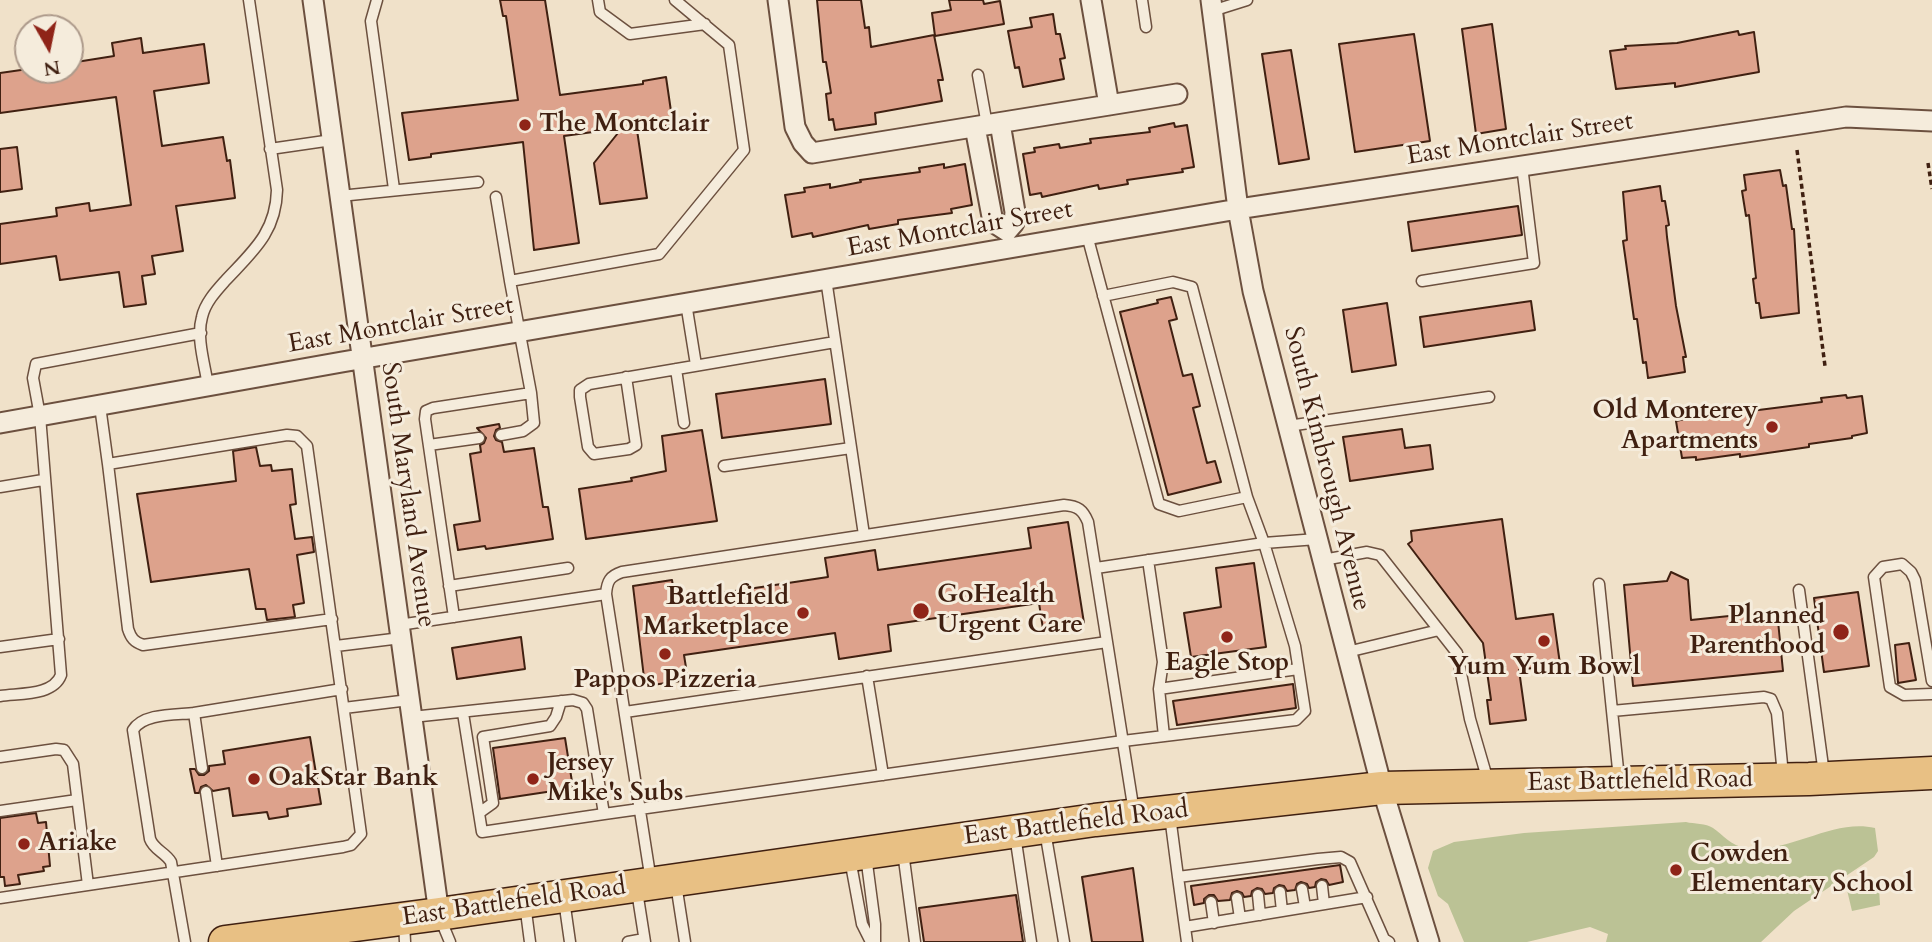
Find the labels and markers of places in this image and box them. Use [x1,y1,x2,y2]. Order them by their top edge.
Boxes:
place label: The Montclair [539,109,710,141]
marker: The Montclair [517,117,533,133]
place label: Old Monterey Apartments [1592,396,1758,458]
marker: Old Monterey Apartments [1764,419,1780,435]
place label: GoHealth Urgent Care [937,580,1083,642]
place label: Battlefield Marketplace [643,582,789,644]
marker: GoHealth Urgent Care [911,601,931,621]
place label: Planned Parenthood [1689,601,1825,662]
marker: Battlefield Marketplace [795,605,811,621]
marker: Planned Parenthood [1831,622,1851,642]
marker: Eagle Stop [1219,629,1235,645]
marker: Yum Yum Bowl [1536,633,1552,649]
marker: Pappos Pizzeria [657,646,673,662]
place label: Eagle Stop [1165,648,1289,680]
place label: Yum Yum Bowl [1448,652,1640,684]
place label: Pappos Pizzeria [573,665,757,697]
place label: Jersey Mike's Subs [547,748,683,810]
place label: OakStar Bank [268,763,438,795]
marker: OakStar Bank [246,771,262,787]
marker: Jersey Mike's Subs [525,771,541,787]
place label: Ariake [38,828,117,860]
marker: Ariake [16,836,32,852]
place label: Cowden Elementary School [1690,839,1913,900]
marker: Cowden Elementary School [1668,862,1684,878]

